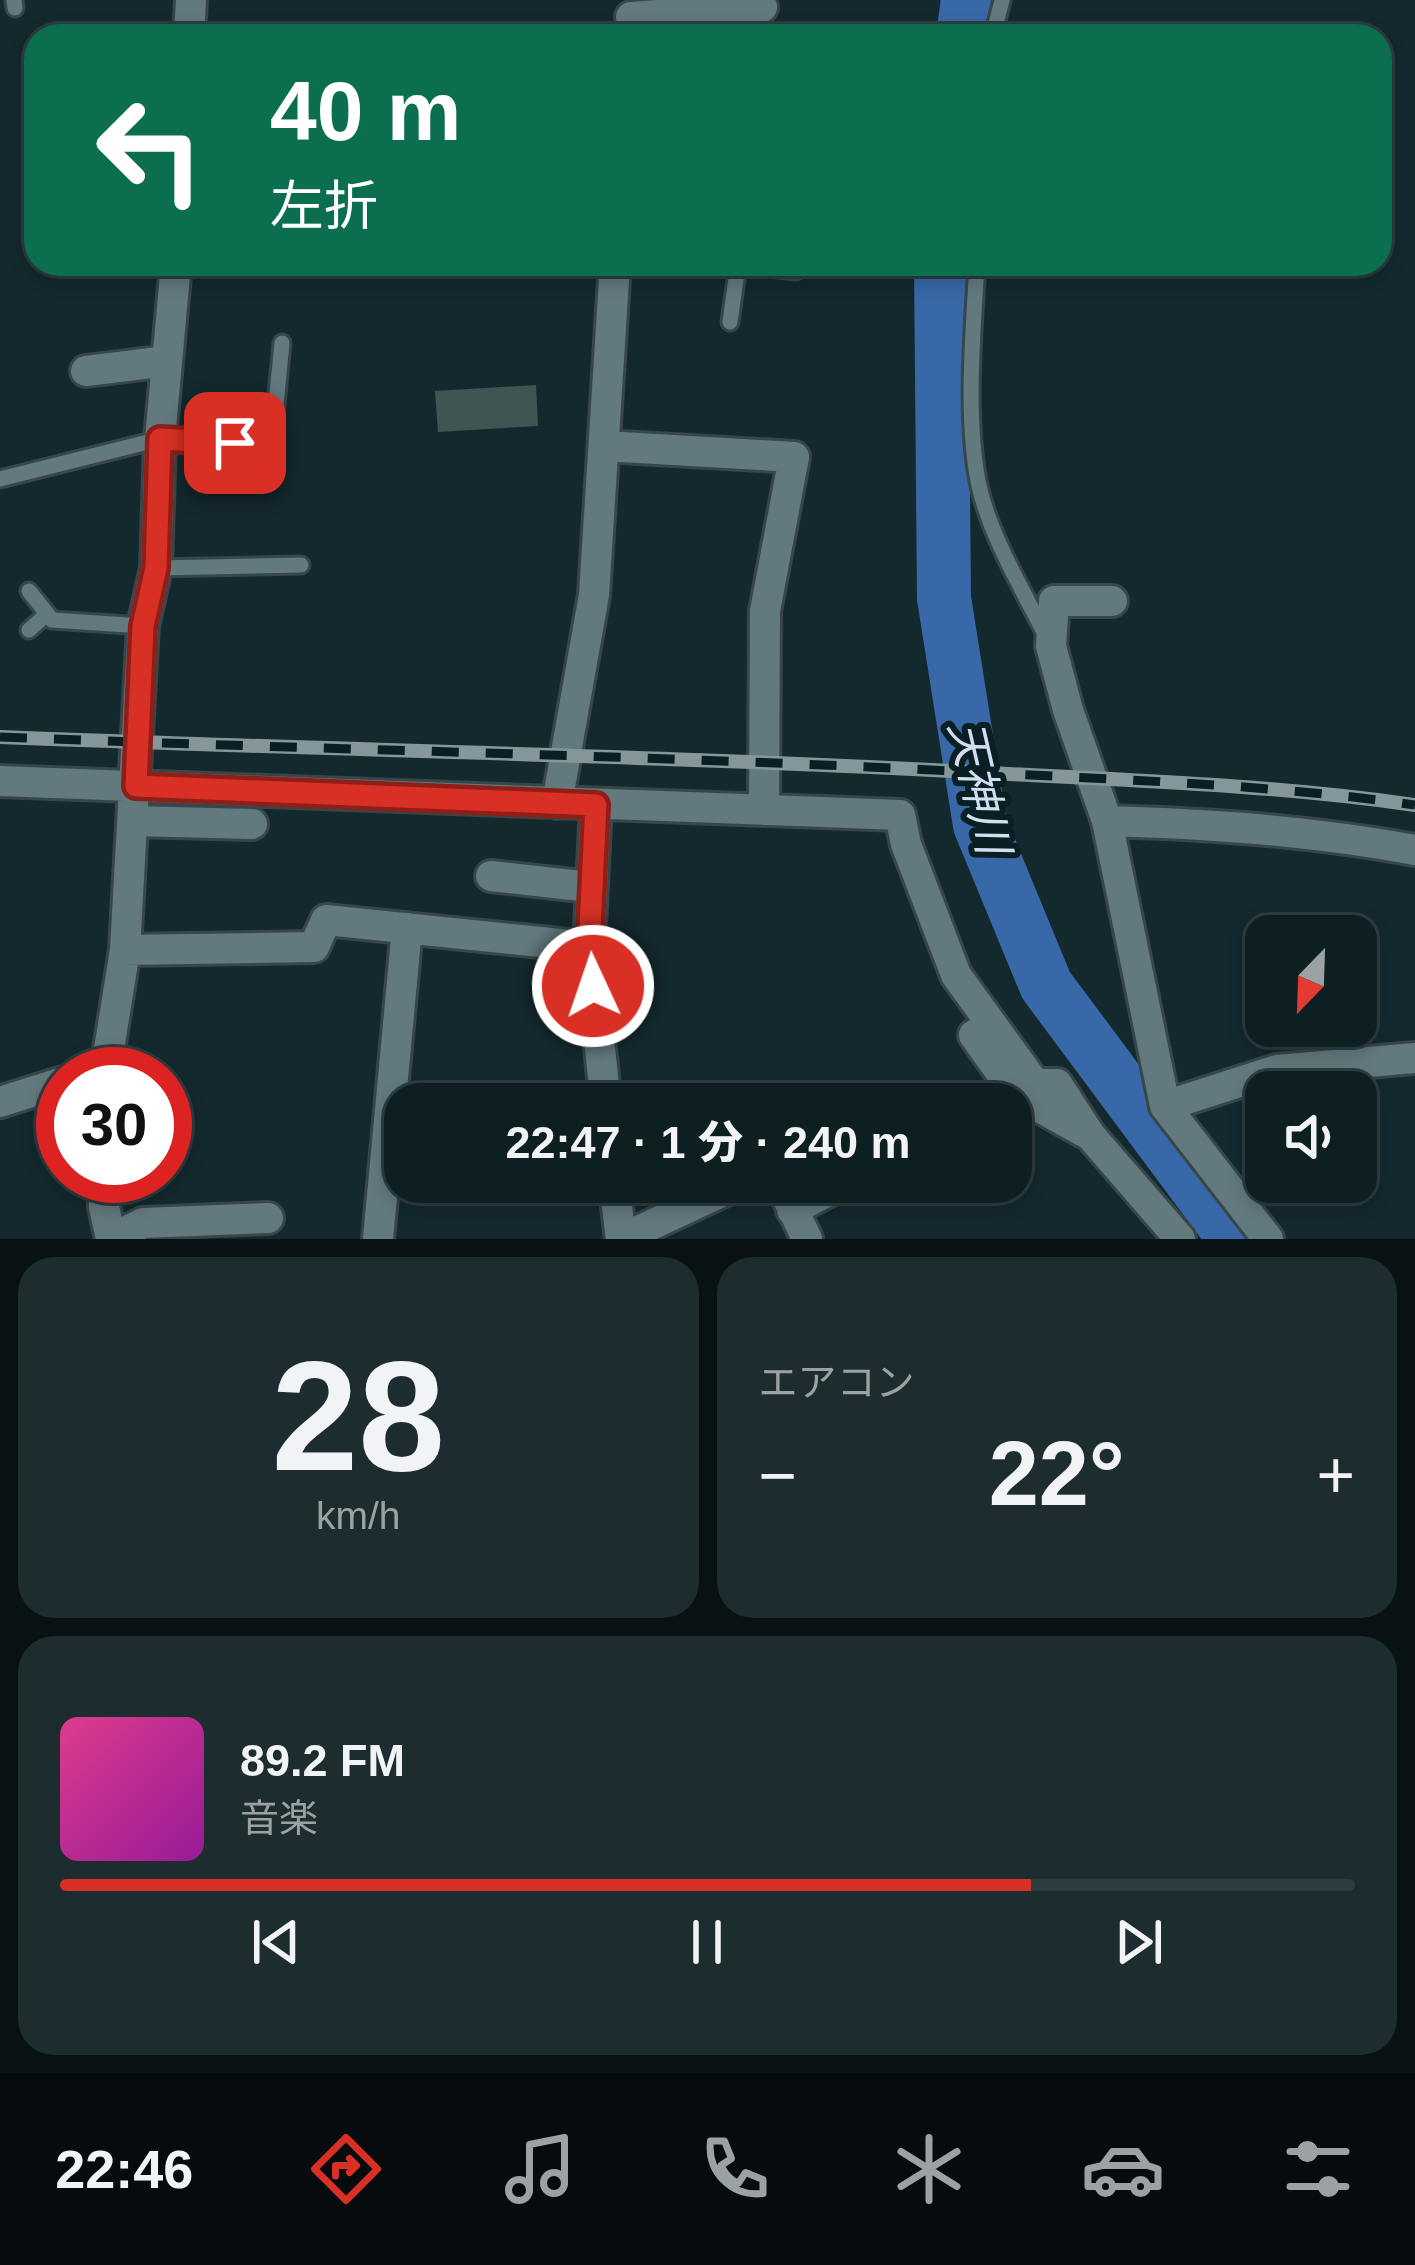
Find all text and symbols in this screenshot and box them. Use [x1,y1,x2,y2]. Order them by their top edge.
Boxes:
text: 40 m [270,64,461,158]
icon: left [72,72,228,228]
text: 左折 [270,176,378,236]
pin [184,392,286,494]
icon: arrive [202,410,268,476]
water label: 天神川 [939,716,1020,863]
north arrow [1245,915,1377,1047]
map controls [1245,915,1377,1203]
position arrow [530,923,656,1049]
speed limit sign: 30 [36,1047,192,1203]
button: sound [1245,1071,1377,1203]
text: 22:47 · 1 分 · 240 m [505,1117,911,1168]
text: 28 [271,1329,445,1503]
text: エアコン [759,1361,915,1404]
text: 22° [989,1424,1125,1524]
text: − [759,1438,797,1512]
text: + [1316,1438,1355,1512]
text: km/h [316,1494,401,1537]
text: 89.2 FM [240,1735,405,1786]
text: 音楽 [240,1797,318,1840]
icon: previous [243,1909,309,1975]
icon: pause [674,1909,740,1975]
icon: next [1106,1909,1172,1975]
icon: directions [304,2127,388,2211]
icon: music [498,2127,582,2211]
icon: phone [693,2127,777,2211]
icon: climate [887,2127,971,2211]
icon: car [1081,2127,1165,2211]
icon: filters [1276,2127,1360,2211]
text: 22:46 [55,2139,193,2199]

